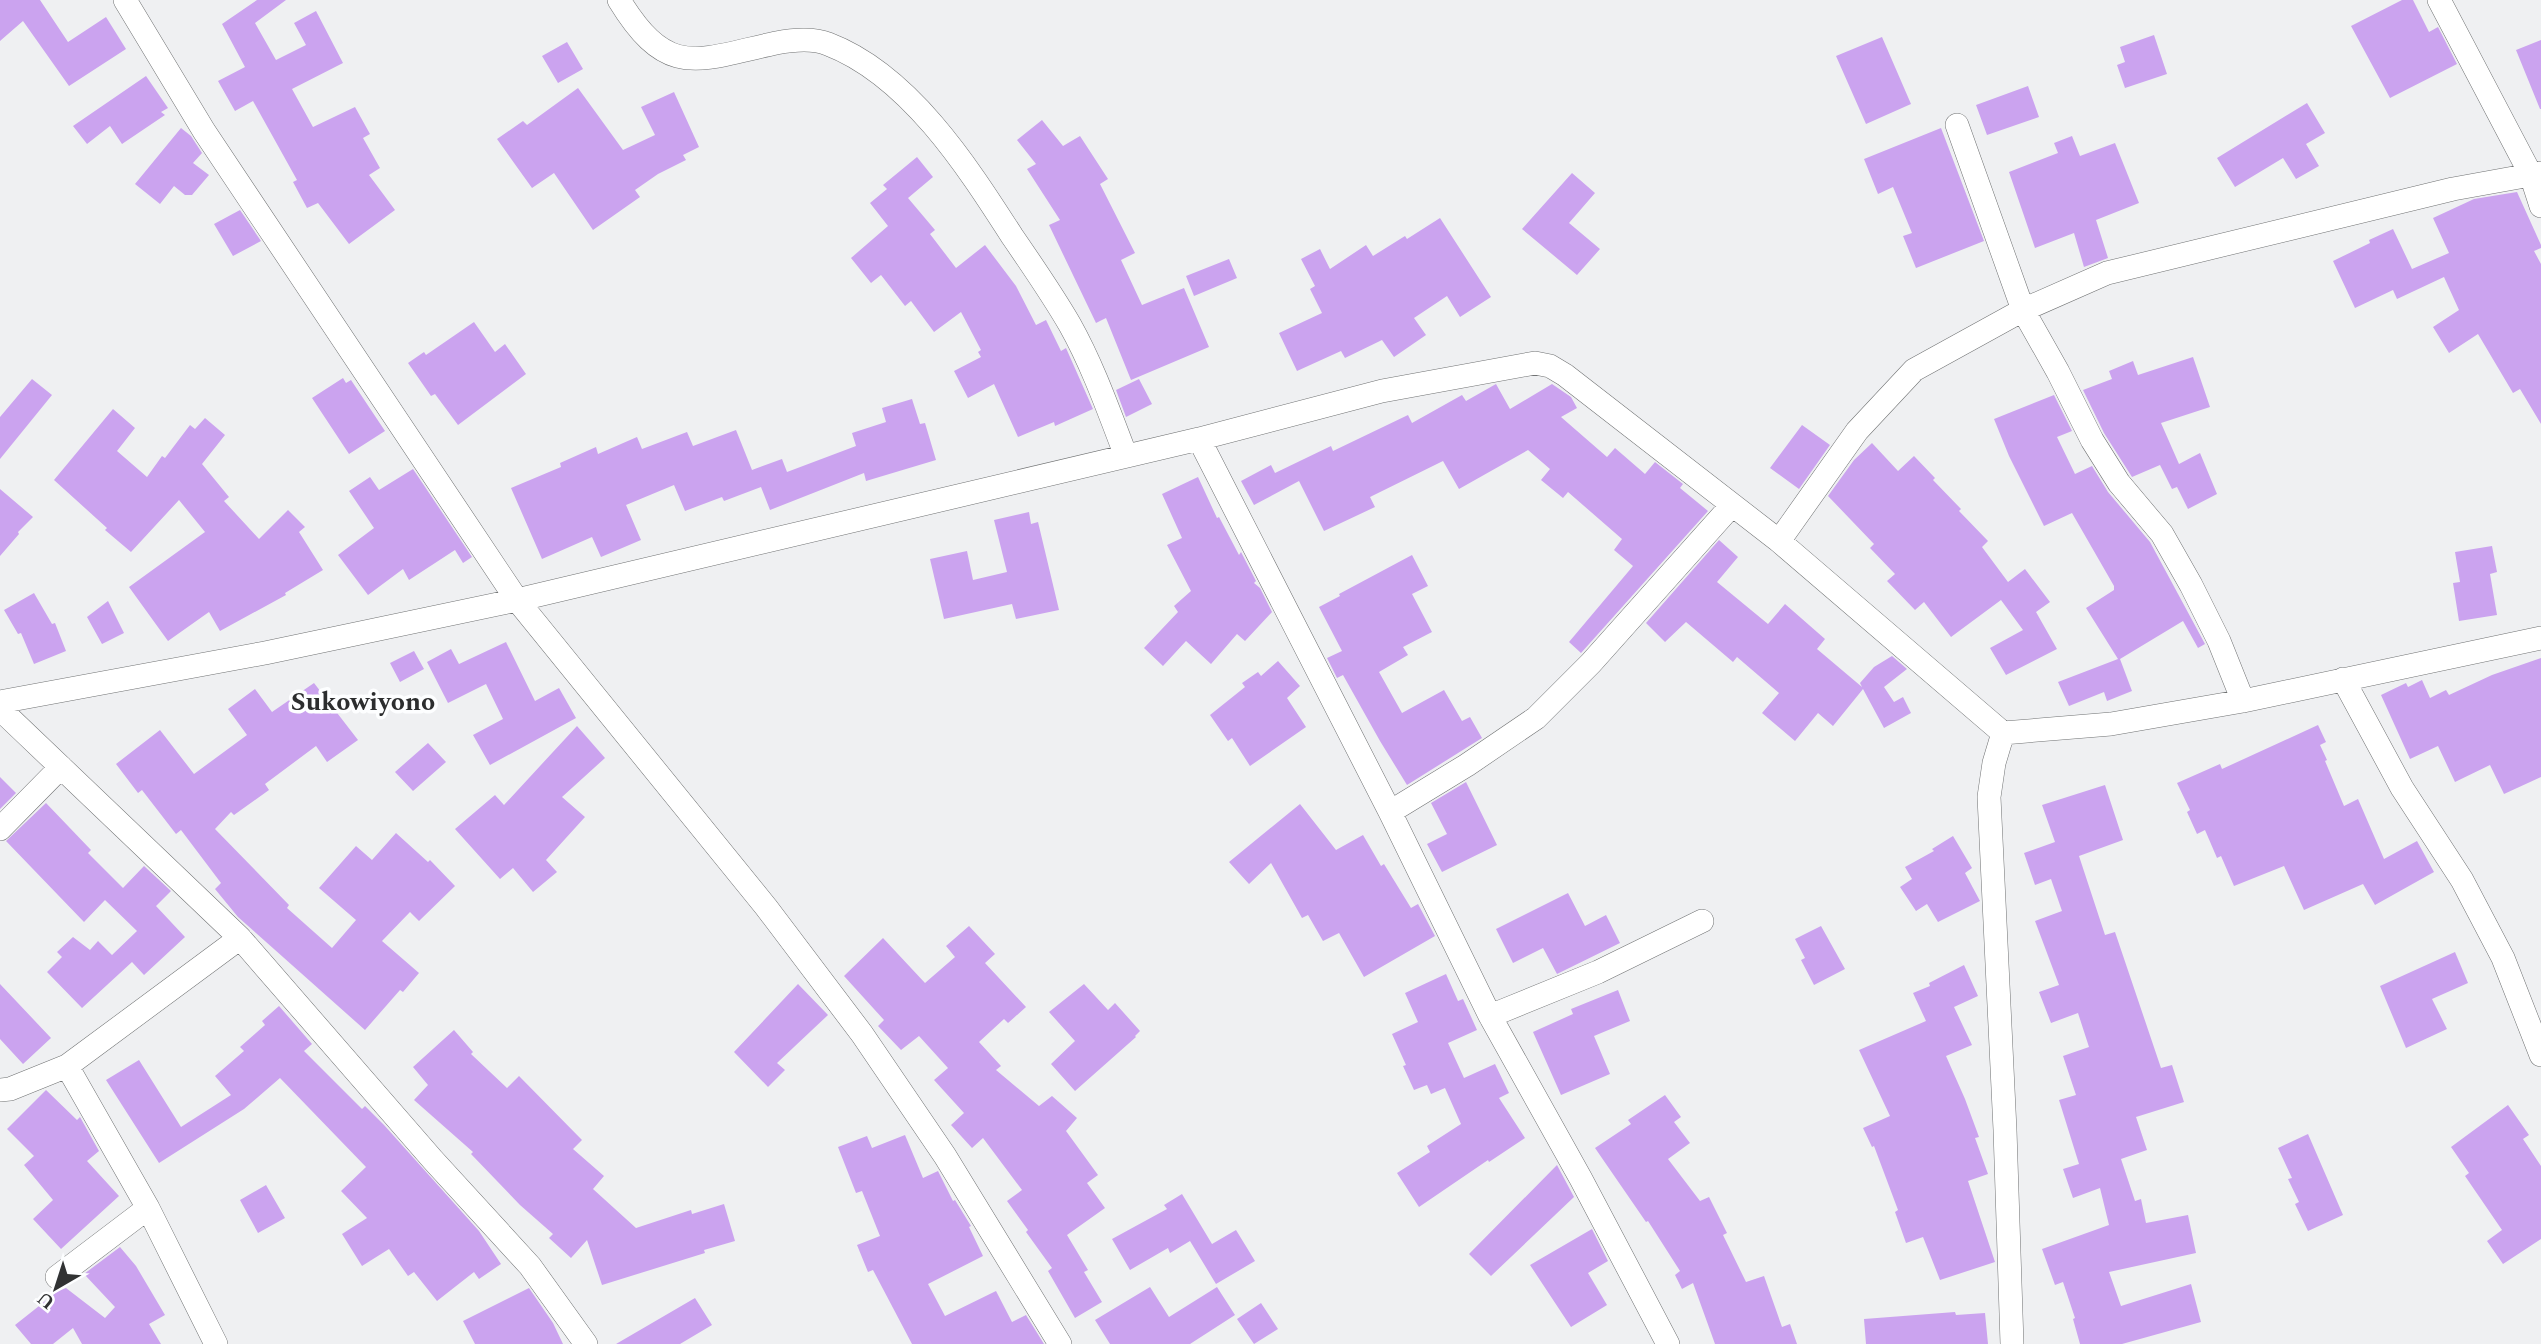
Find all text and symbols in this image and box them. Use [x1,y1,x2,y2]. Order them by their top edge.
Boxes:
district label: Sukowiyono [291,682,435,722]
north arrow [21,1253,91,1323]
text: U [31,1284,62,1316]

